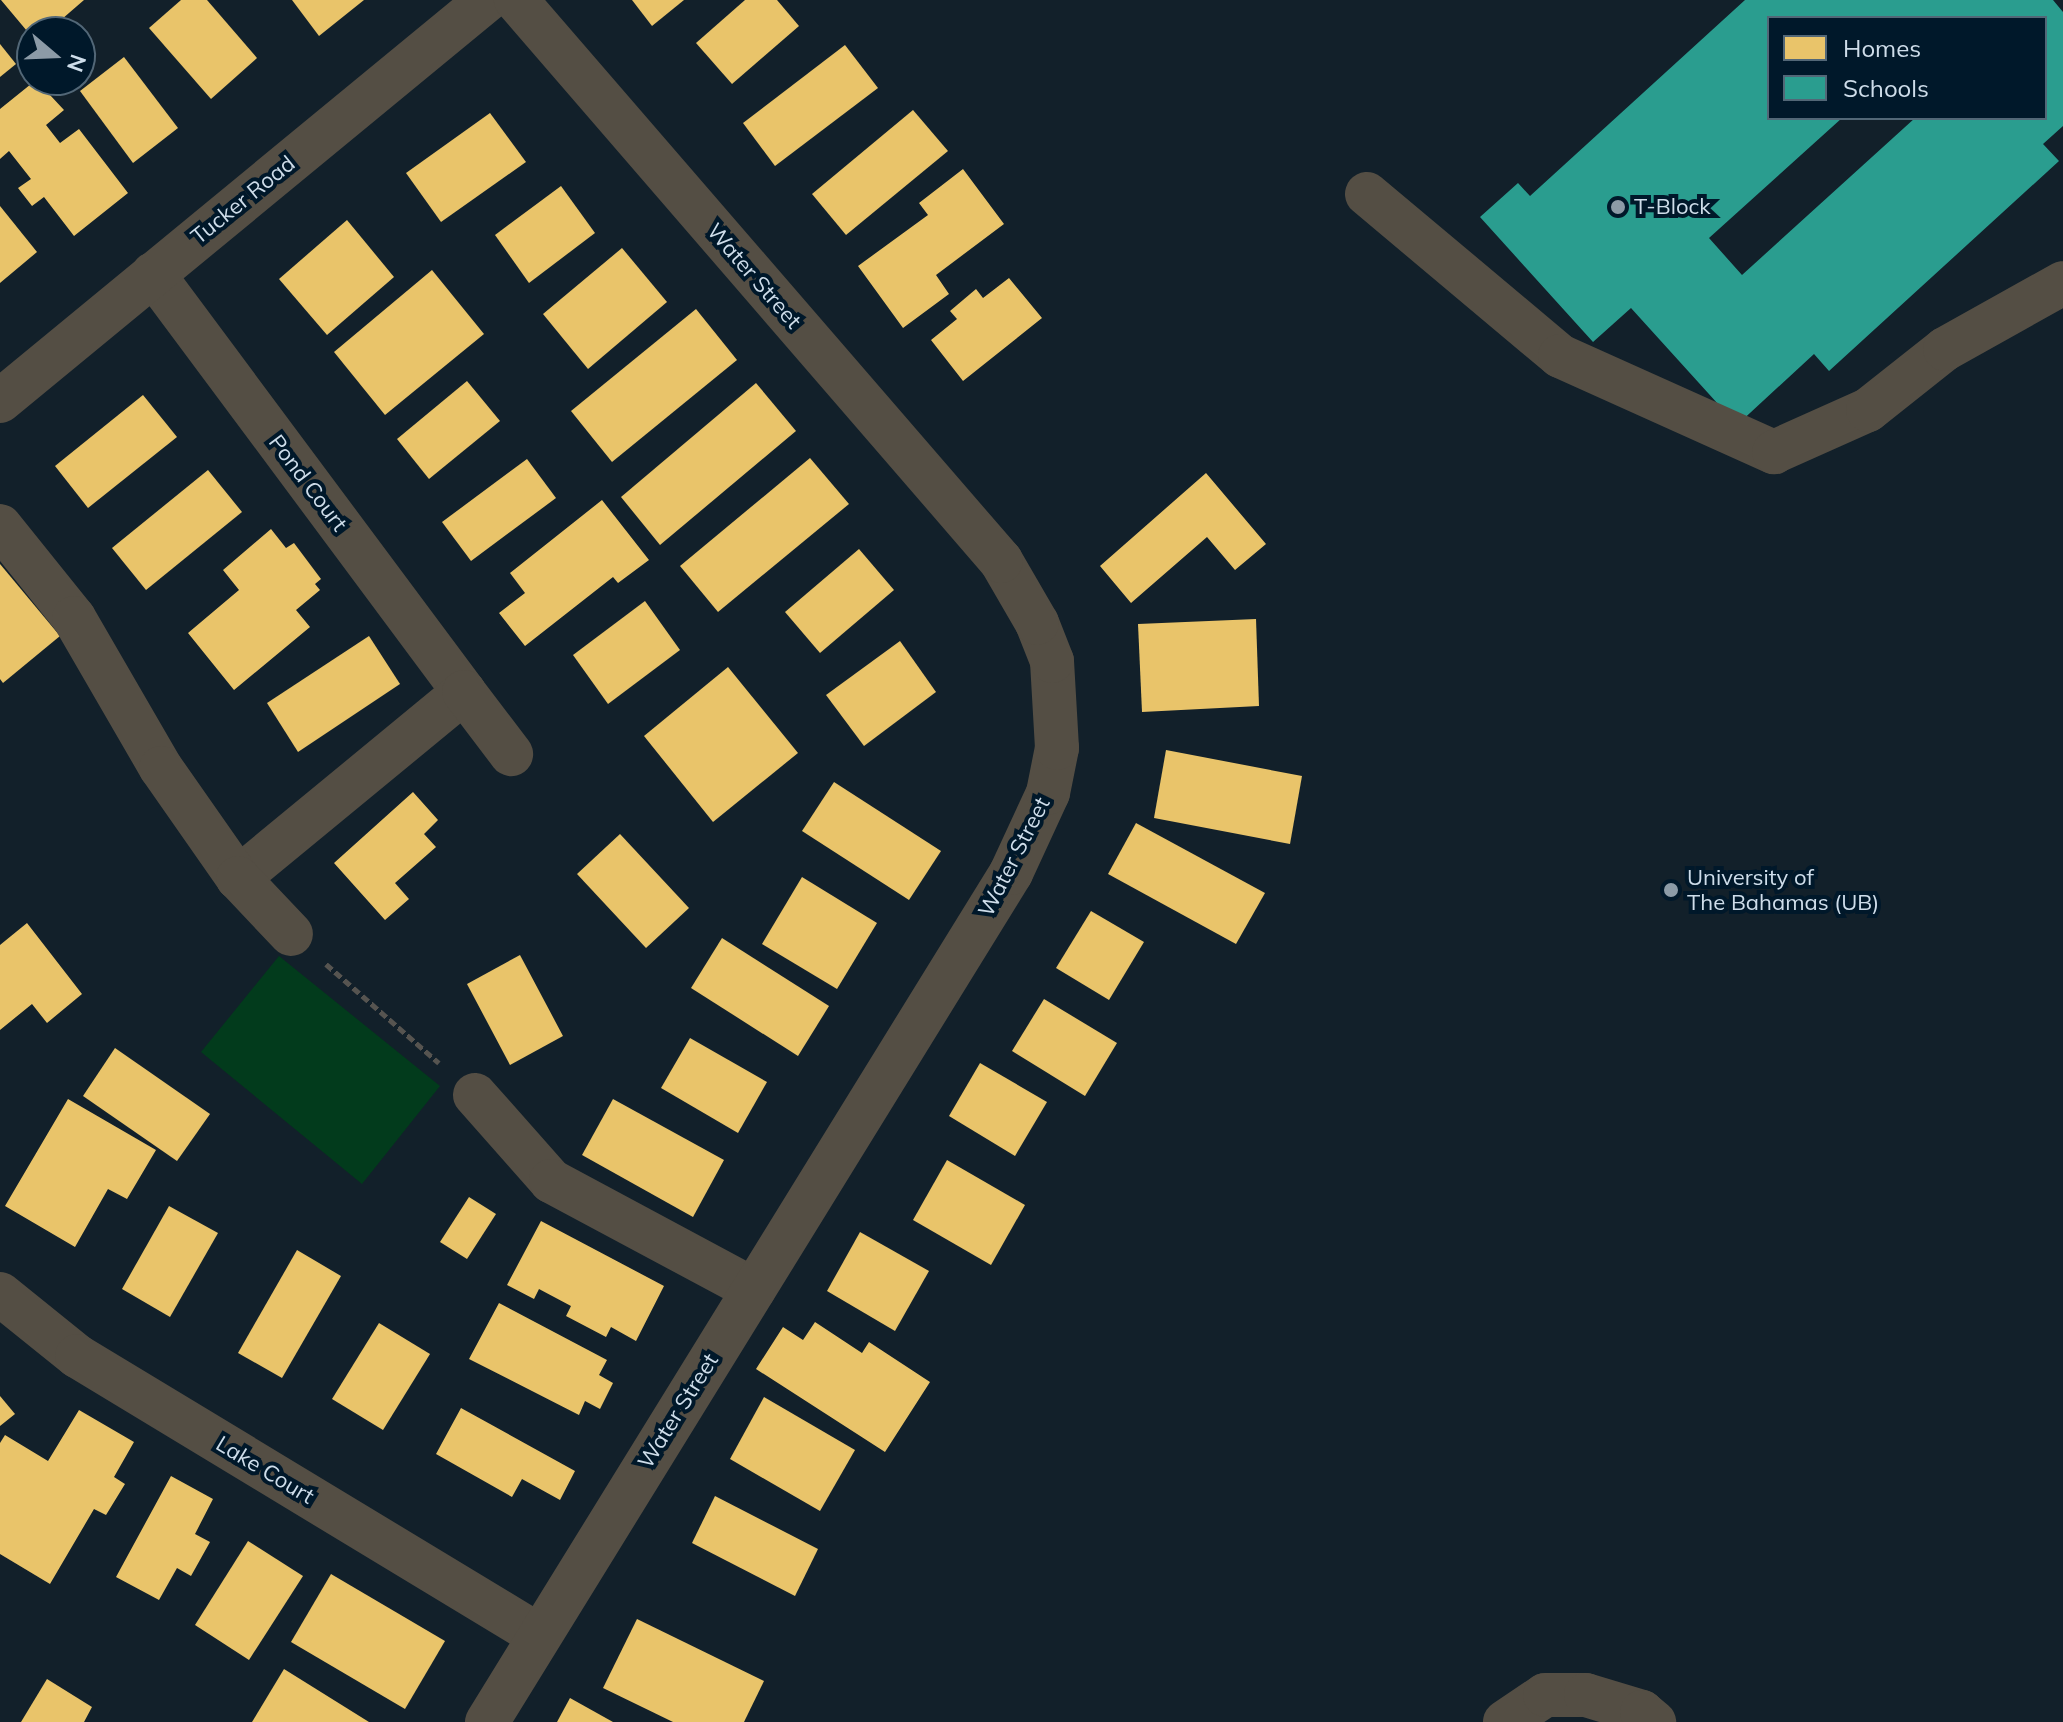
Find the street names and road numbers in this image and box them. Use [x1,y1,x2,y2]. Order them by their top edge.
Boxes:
street label: Tucker Road [186,150,300,250]
street label: Water Street [701,218,807,334]
street label: Pond Court [263,430,353,536]
street label: Water Street [973,793,1055,921]
street label: Water Street [632,1349,724,1473]
street label: Lake Court [211,1430,319,1510]

